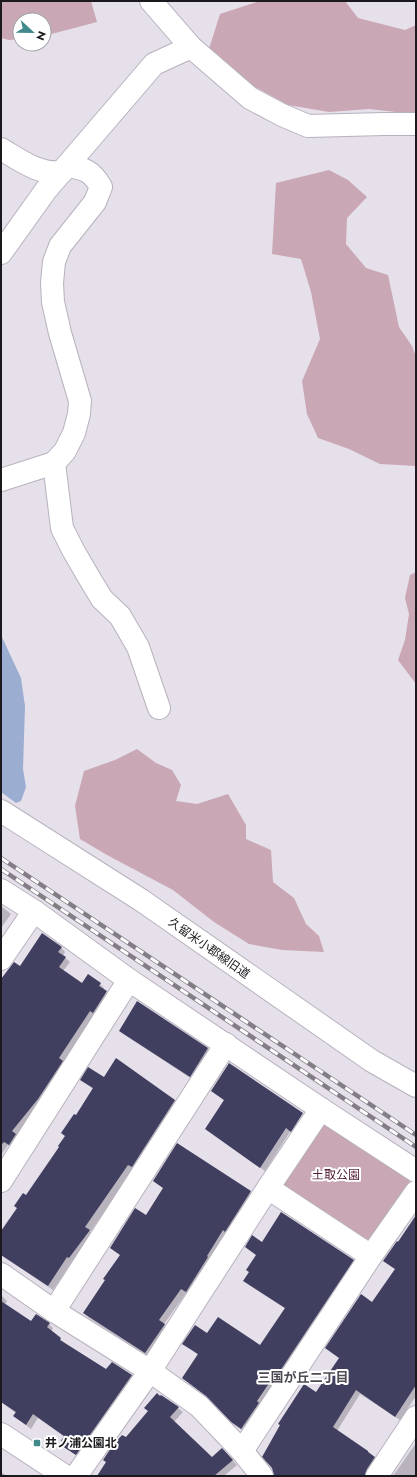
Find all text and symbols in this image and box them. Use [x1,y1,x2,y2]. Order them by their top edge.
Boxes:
north arrow [12,12,52,52]
text: N [32,29,50,43]
street label: 久留米小郡線旧道 [165,913,253,983]
park label: 土取公園 [312,1166,360,1184]
district label: 三国が丘二丁目 [257,1368,349,1387]
place label: 井ノ浦公園北 [45,1434,117,1452]
marker: 井ノ浦公園北 [32,1438,42,1448]

